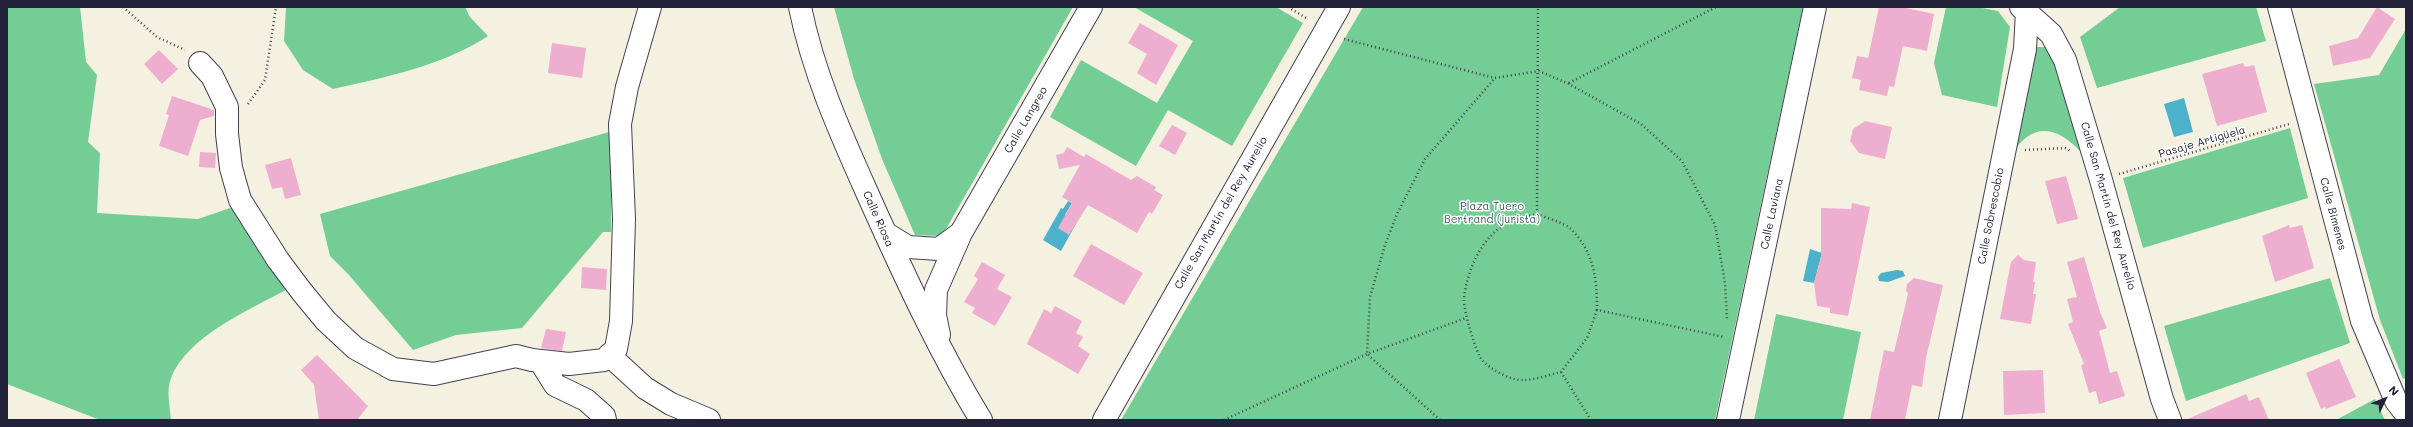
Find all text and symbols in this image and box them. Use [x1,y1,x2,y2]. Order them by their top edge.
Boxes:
street label: Calle Langreo [1002,84,1050,156]
street label: Calle San Martín del Rey Aurelio [2078,121,2138,291]
street label: Pasaje Artigüela [2157,123,2247,161]
street label: Calle San Martín del Rey Aurelio [1172,134,1270,292]
street label: Calle Sobrescobio [1975,167,2007,265]
street label: Calle Bimenes [2317,176,2349,252]
street label: Calle Laviana [1758,177,1786,251]
street label: Calle Riosa [860,189,896,249]
park label: Plaza Tuero Bertrand (jurista) [1444,200,1540,226]
north arrow [2365,379,2405,419]
text: N [2386,382,2402,399]

